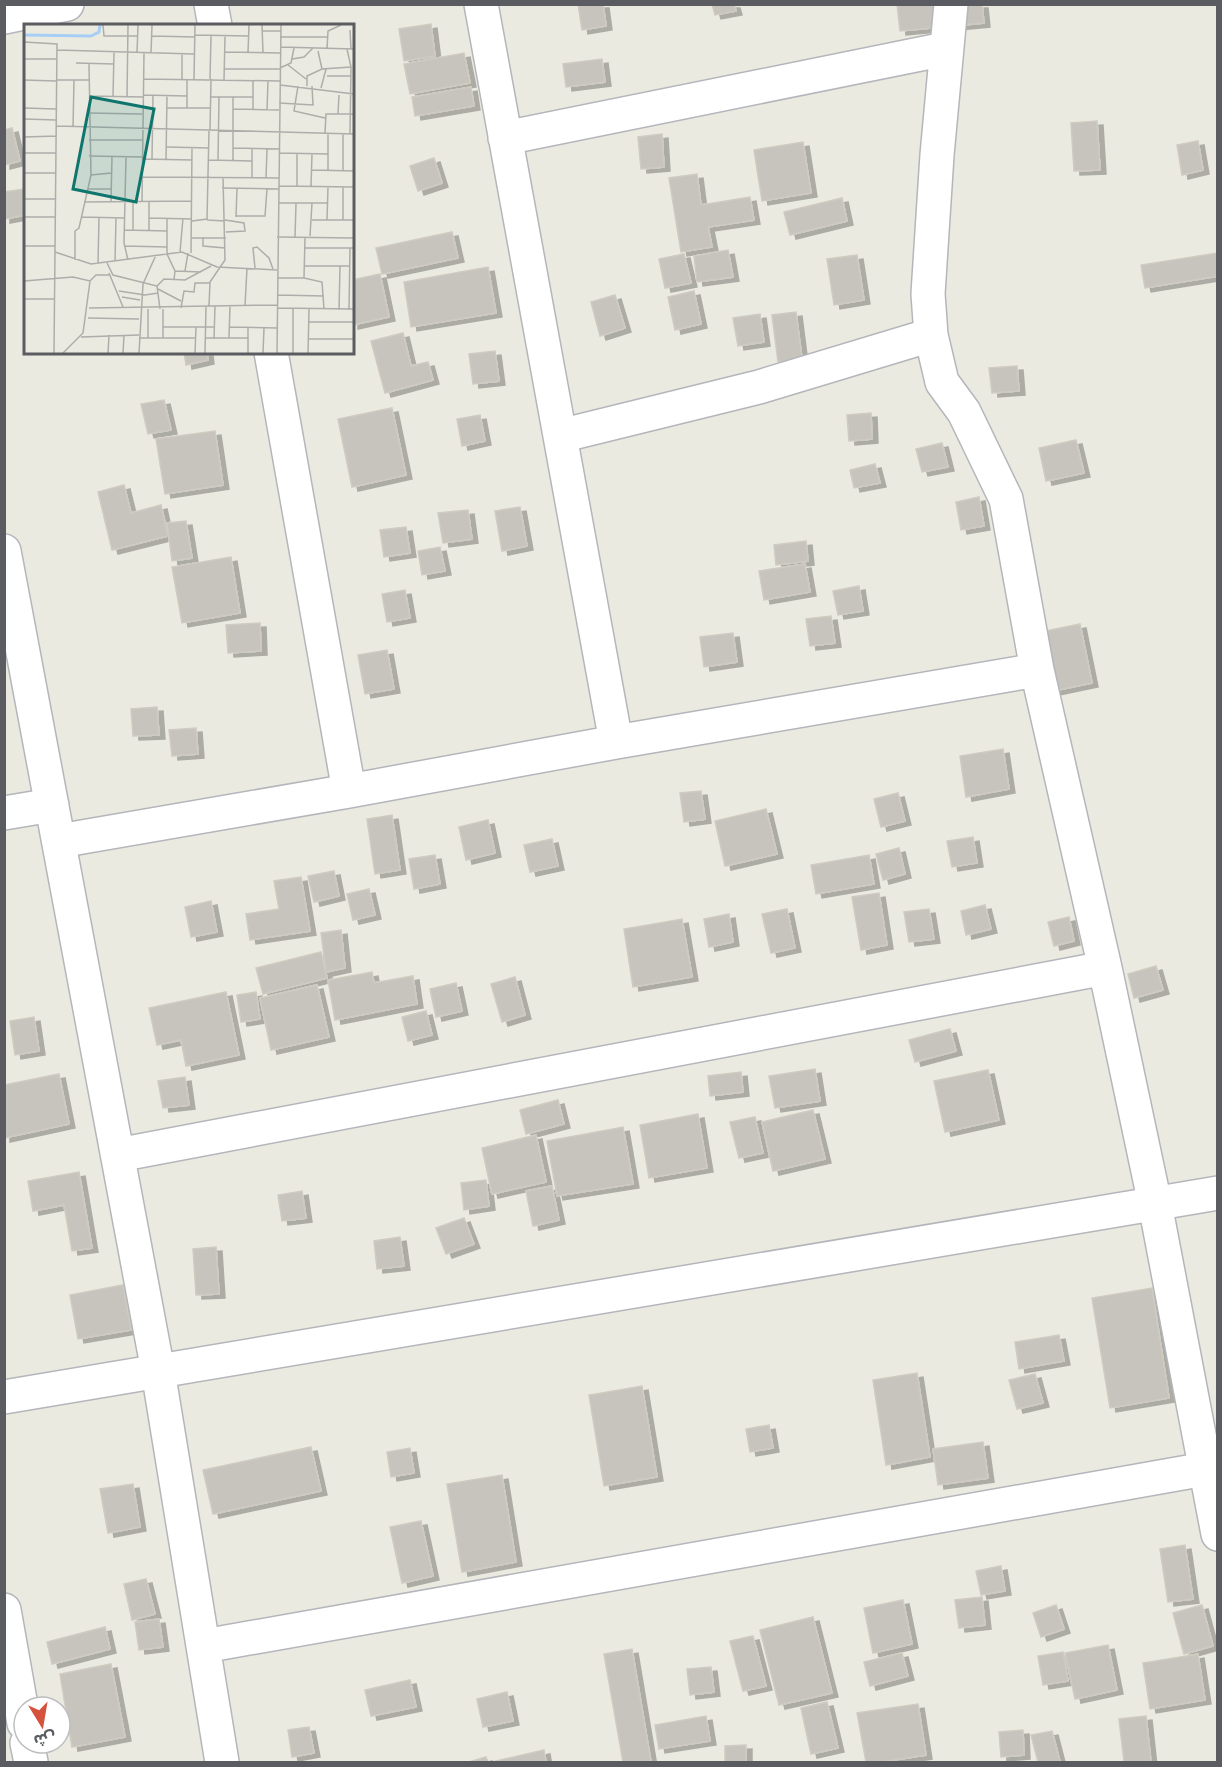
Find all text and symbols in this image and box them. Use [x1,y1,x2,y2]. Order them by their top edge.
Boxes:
inset map [24,24,354,354]
north arrow [12,1695,72,1755]
text: ش [32,1726,57,1750]

